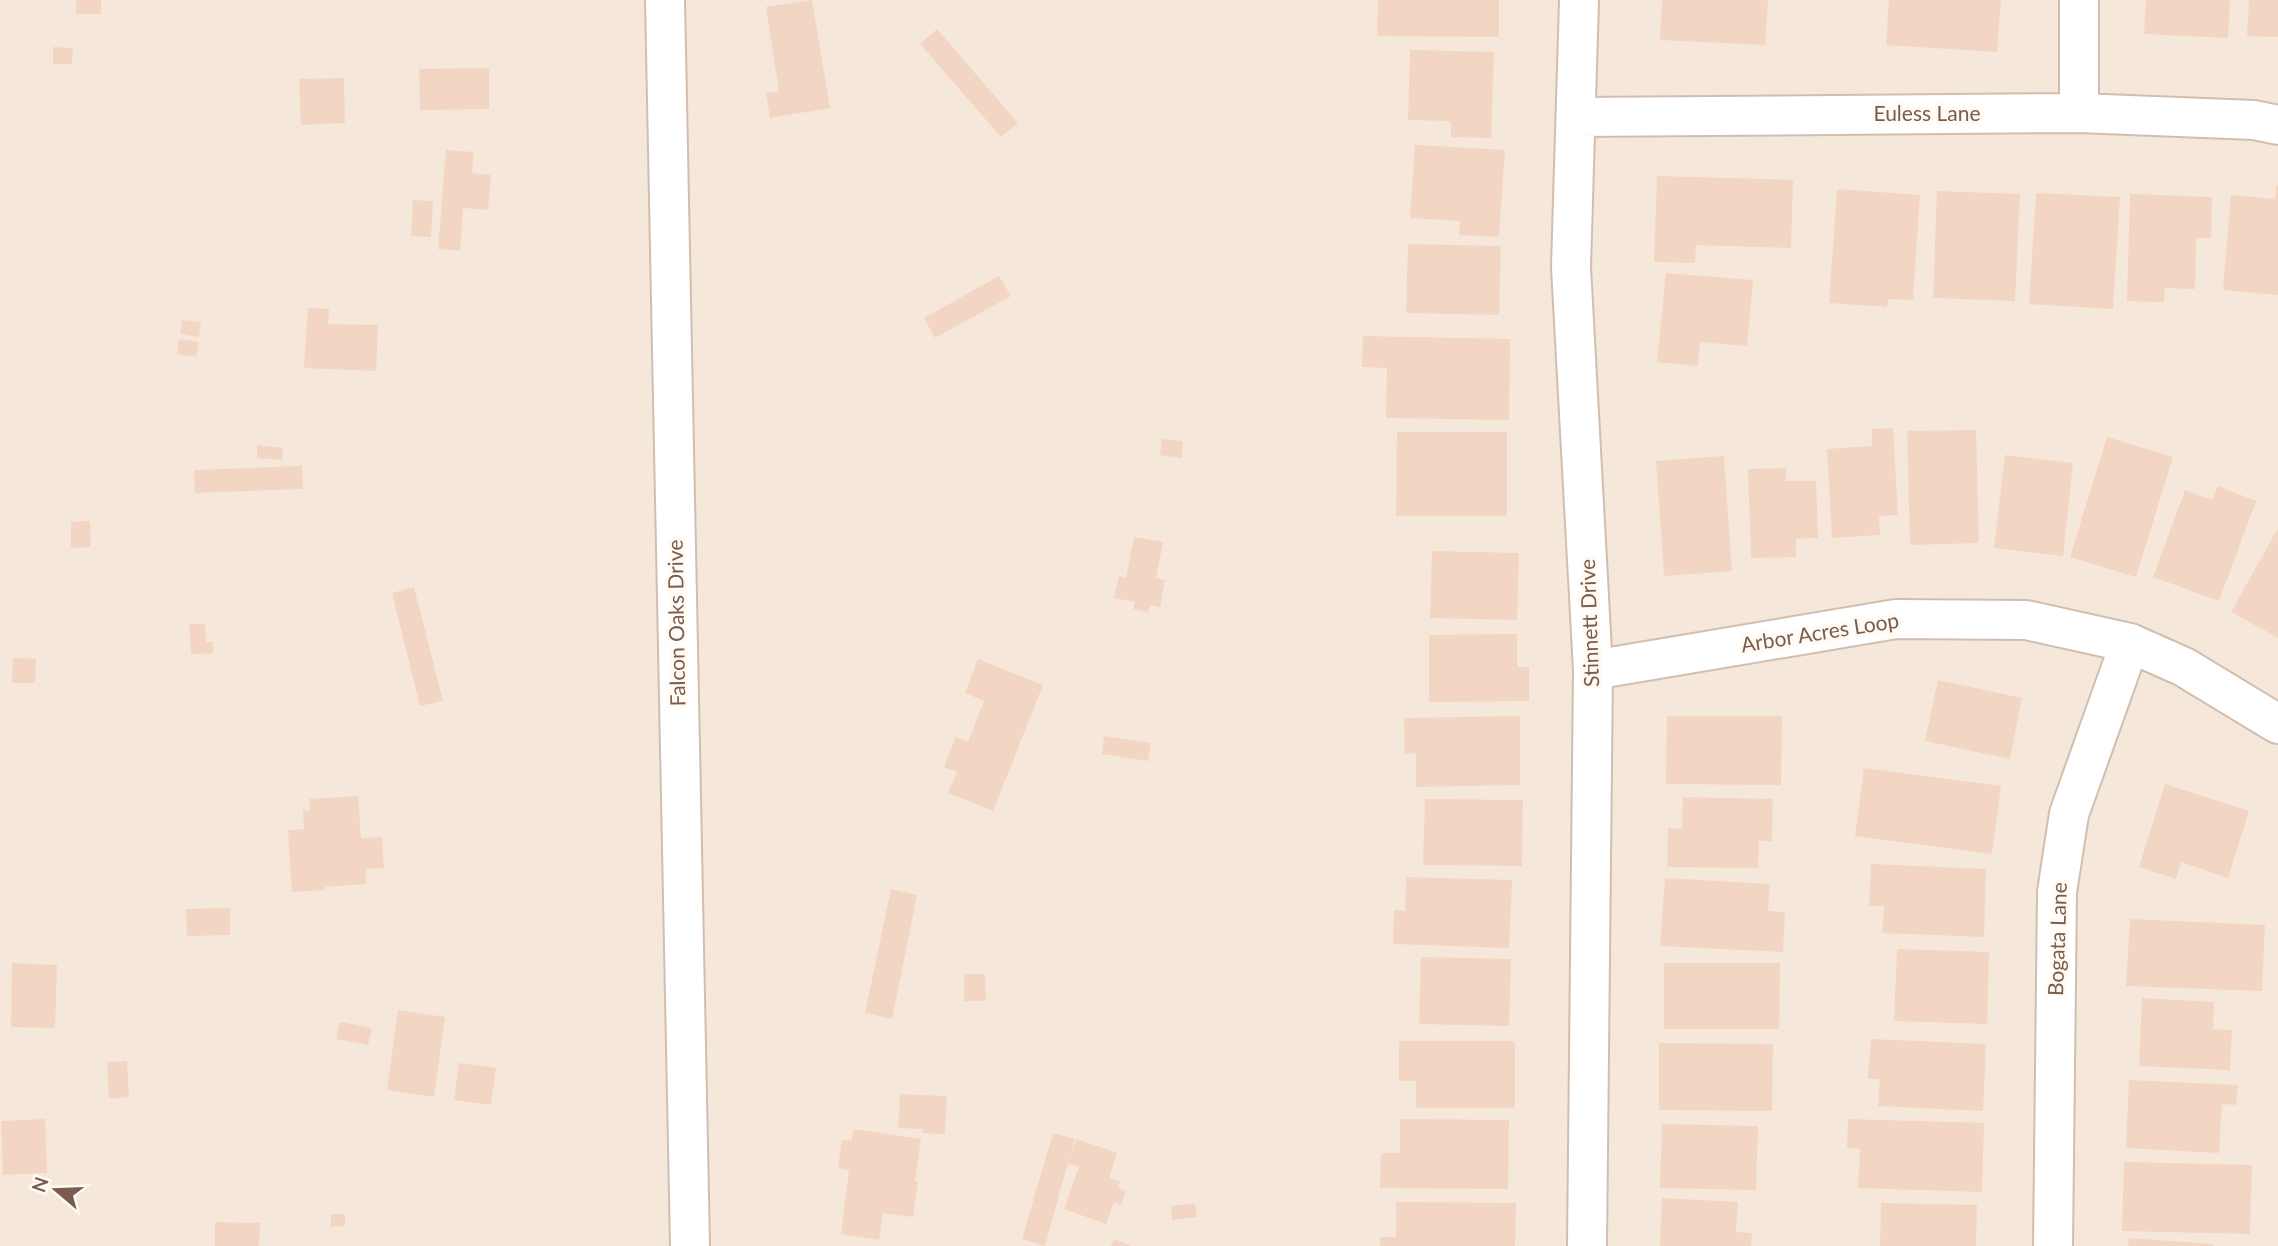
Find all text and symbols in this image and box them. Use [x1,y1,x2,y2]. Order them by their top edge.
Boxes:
street label: Euless Lane [1873,100,1981,125]
street label: Falcon Oaks Drive [662,539,689,707]
street label: Stinnett Drive [1574,559,1603,687]
street label: Arbor Acres Loop [1739,607,1901,656]
street label: Bogata Lane [2042,882,2071,996]
north arrow [21,1155,91,1225]
text: N [26,1174,53,1195]

